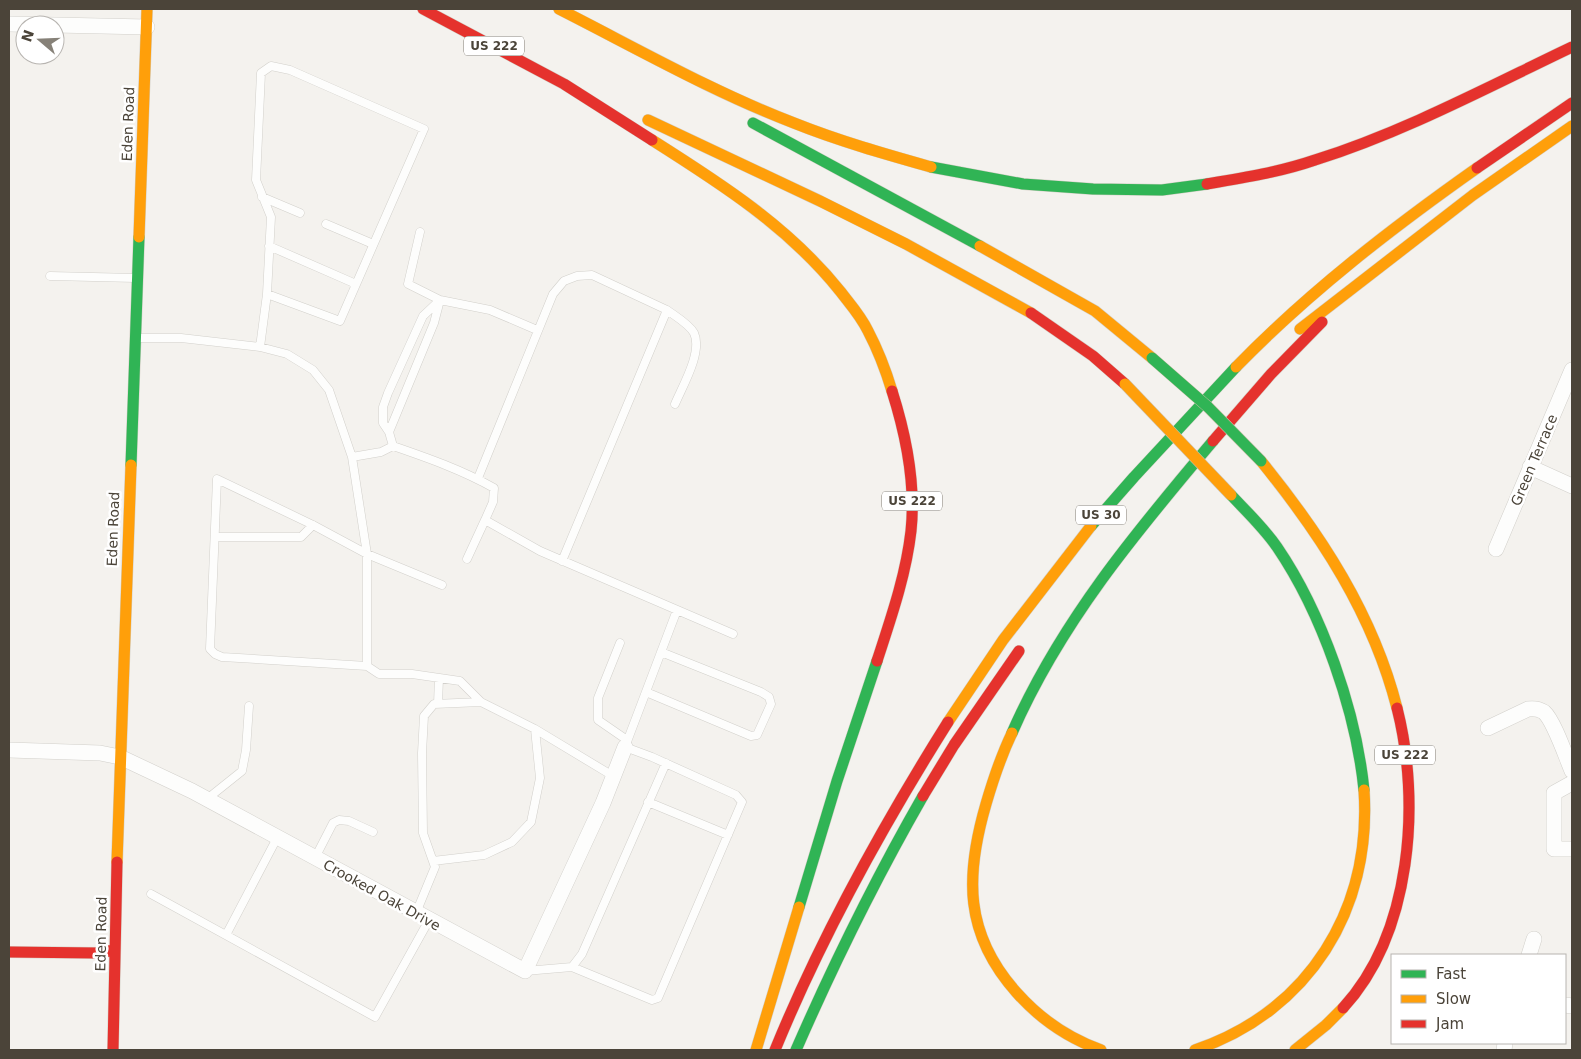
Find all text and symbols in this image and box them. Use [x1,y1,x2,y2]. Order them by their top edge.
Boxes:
north arrow [15,15,65,65]
text: N [18,28,37,44]
road number: US 222 [464,36,524,56]
street label: Eden Road [119,86,137,162]
street label: Green Terrace [1508,412,1560,508]
street label: Eden Road [104,491,122,567]
road number: US 222 [882,492,942,511]
road number: US 30 [1076,506,1126,524]
road number: US 222 [1375,746,1435,764]
street label: Crooked Oak Drive [321,856,443,934]
street label: Eden Road [92,896,110,972]
legend [1391,954,1566,1044]
text: Fast [1436,965,1466,983]
text: Slow [1436,990,1471,1008]
text: Jam [1435,1015,1464,1033]

